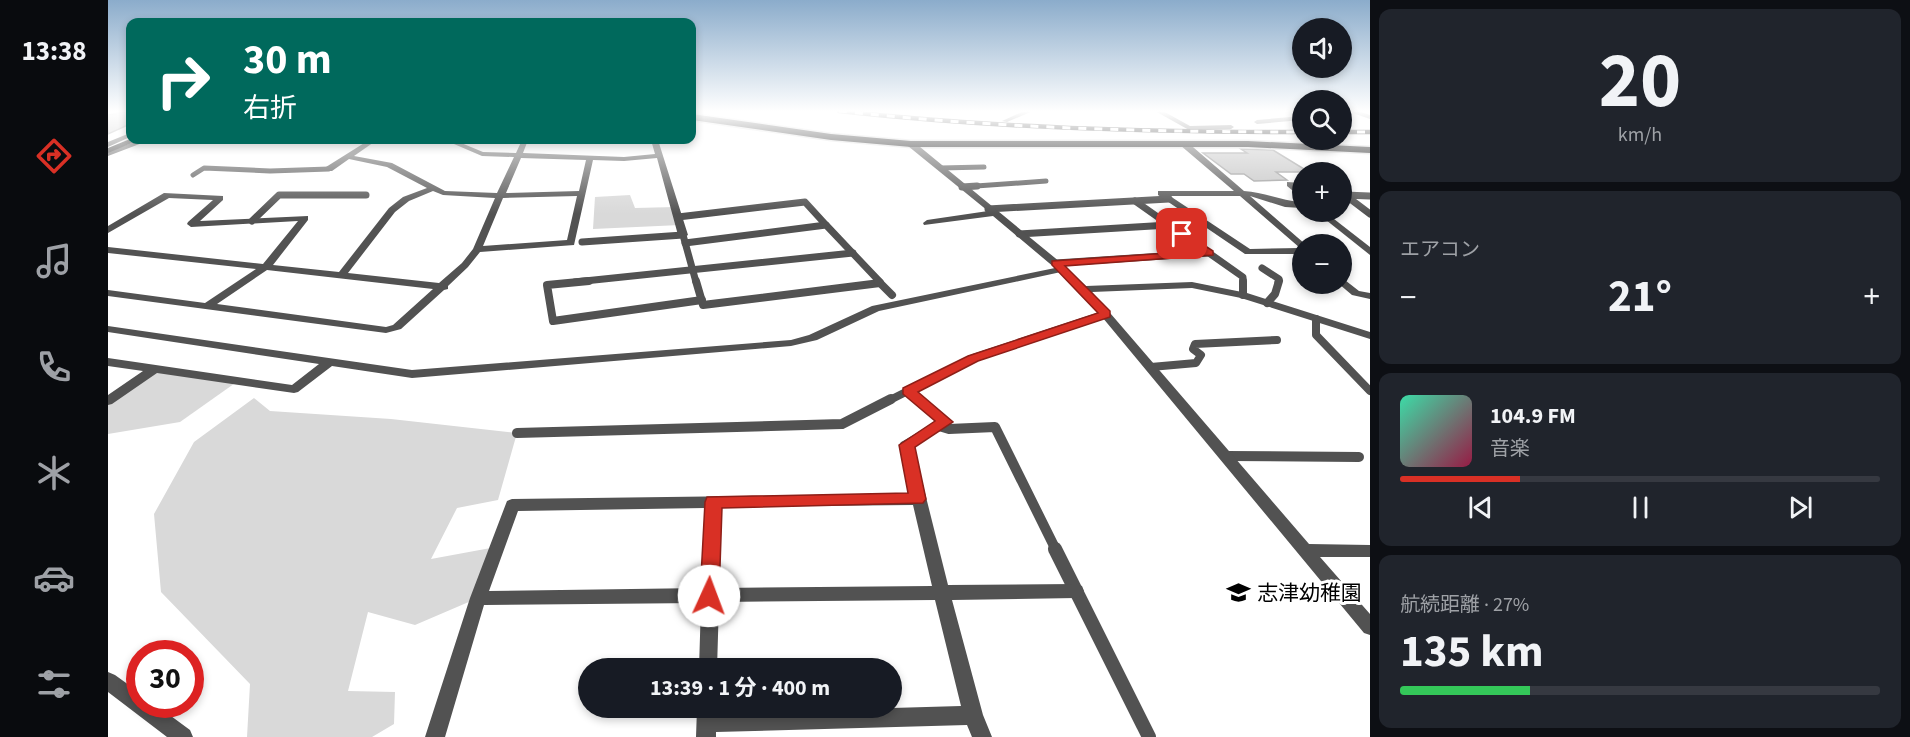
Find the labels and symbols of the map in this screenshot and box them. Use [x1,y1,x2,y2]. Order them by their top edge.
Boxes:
pin [1156,208,1207,259]
position arrow [677,564,741,628]
place label: 志津幼稚園 [1257,578,1362,608]
school or university icon: 志津幼稚園 [1226,580,1252,606]
speed limit sign: 30 [126,640,204,718]

